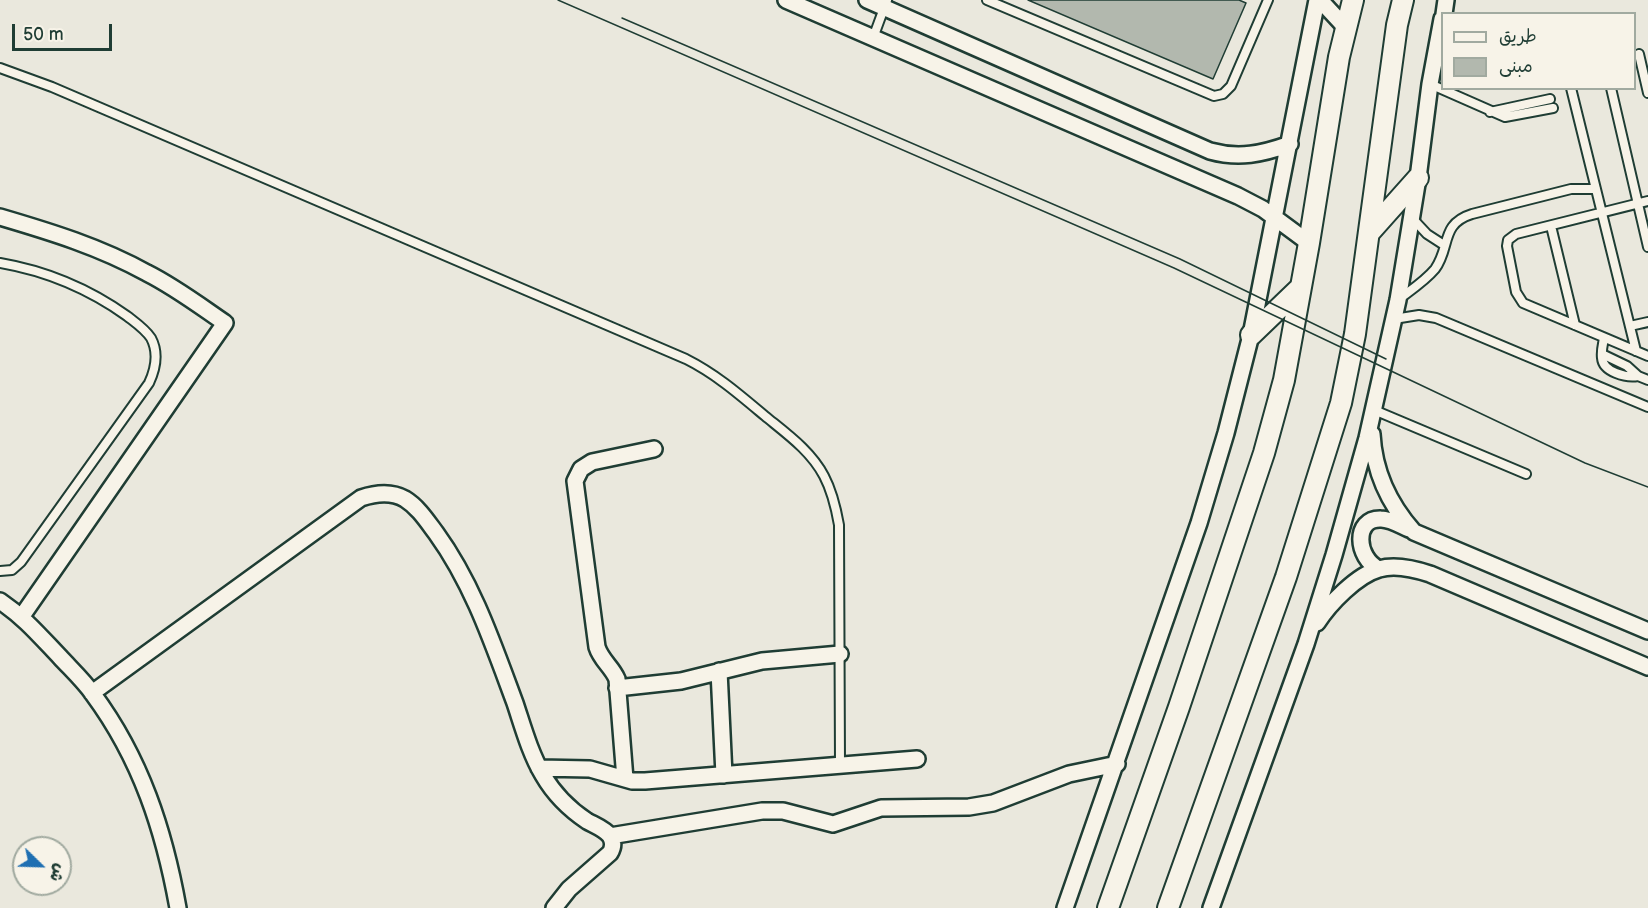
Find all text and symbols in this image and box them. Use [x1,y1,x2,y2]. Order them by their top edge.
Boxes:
scale bar [15,12,116,50]
legend [1441,12,1636,90]
text: 50 m [23,24,64,45]
text: طريق [1499,26,1537,47]
text: مبنى [1499,56,1533,77]
north arrow [12,836,72,896]
text: ش [45,861,69,884]

